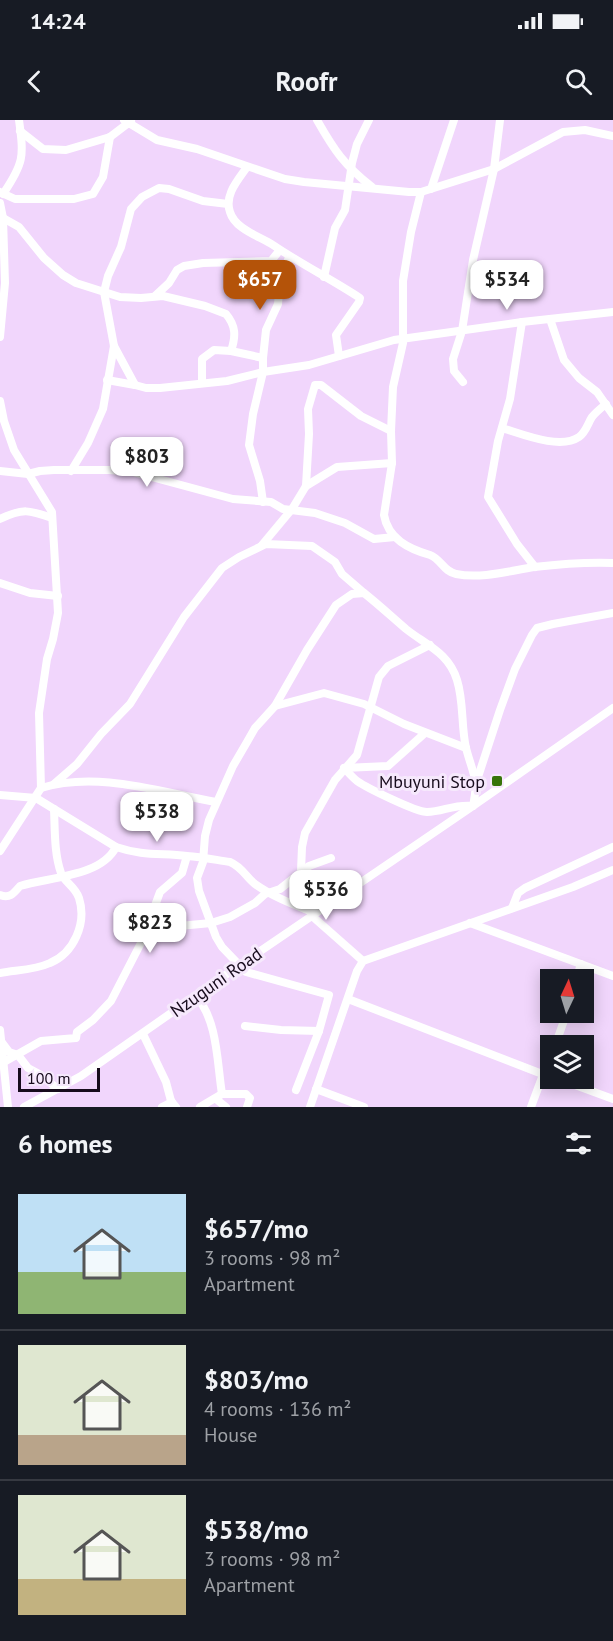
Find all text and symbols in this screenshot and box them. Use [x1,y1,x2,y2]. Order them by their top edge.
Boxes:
text: 14:24 [30,7,86,35]
text: Roofr [276,64,337,98]
icon: back [18,65,51,98]
icon: search [562,65,595,98]
pin: $657 [224,260,296,311]
pin: $534 [471,260,543,311]
text: $657 [237,266,283,292]
text: $534 [484,266,530,292]
pin: $803 [111,437,183,488]
text: $803 [124,443,170,469]
place label: Mbuyuni Stop [379,770,485,793]
marker: Mbuyuni Stop [490,774,504,788]
pin: $538 [121,792,193,843]
text: $538 [134,798,180,824]
pin: $536 [290,870,362,921]
text: $536 [303,876,349,902]
pin: $823 [114,903,186,954]
text: $823 [127,909,173,935]
street label: Nzuguni Road [166,942,266,1022]
north arrow [540,969,594,1023]
map controls [540,969,594,1089]
button: layers [540,1035,594,1089]
scale bar [18,1065,100,1092]
text: 100 m [27,1068,70,1088]
text: 6 homes [18,1127,113,1160]
icon: filters [562,1127,595,1160]
text: $657/mo [204,1212,308,1245]
icon: home [66,1218,138,1290]
text: 3 rooms · 98 m² [204,1245,340,1271]
text: Apartment [204,1271,295,1297]
text: $803/mo [204,1363,308,1396]
icon: home [66,1369,138,1441]
text: 4 rooms · 136 m² [204,1396,351,1422]
text: House [204,1422,258,1448]
text: $538/mo [204,1513,308,1546]
icon: home [66,1519,138,1591]
text: 3 rooms · 98 m² [204,1546,340,1572]
text: Apartment [204,1572,295,1598]

